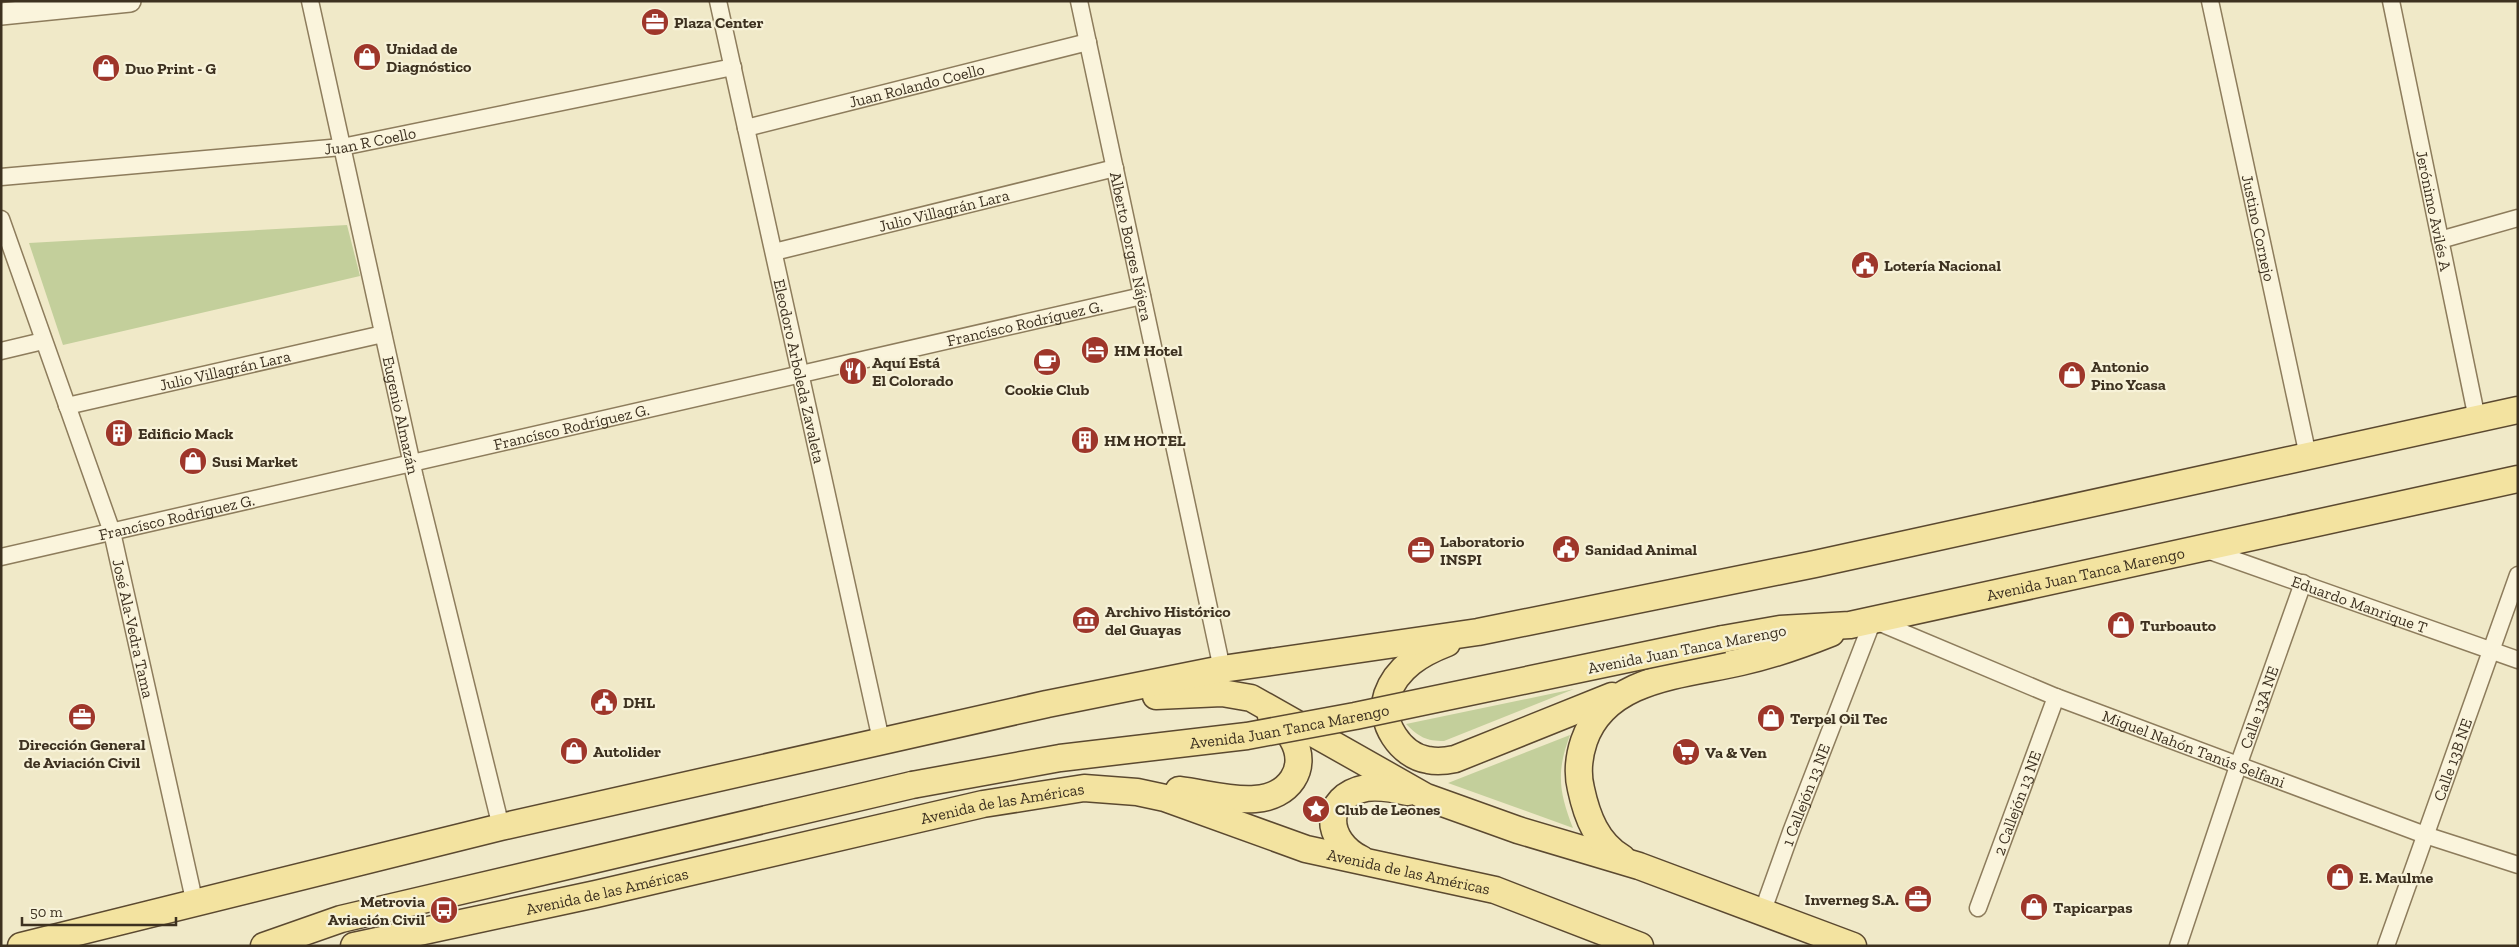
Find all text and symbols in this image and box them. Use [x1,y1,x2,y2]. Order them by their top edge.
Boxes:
office icon: Plaza Center [640,7,670,37]
place label: Plaza Center [674,13,764,32]
place label: Unidad de Diagnóstico [386,39,472,76]
shop icon: Unidad de Diagnóstico [352,42,382,72]
shop icon: Duo Print - G [91,53,121,83]
place label: Duo Print - G [125,59,216,78]
street label: Juan Rolando Coello [847,59,986,111]
street label: Juan R Coello [323,123,418,158]
street label: Jerónimo Avilés A [2412,149,2456,273]
street label: Alberto Borges Nájera [1106,170,1157,323]
street label: Justino Cornejo [2238,173,2280,283]
street label: Julio Villagrán Lara [877,185,1011,235]
public building icon: Lotería Nacional [1850,250,1880,280]
place label: Lotería Nacional [1884,256,2001,275]
street label: Eleodoro Arboleda Zavaleta [770,277,829,465]
street label: Francísco Rodríguez G. [945,296,1104,350]
hotel icon: HM Hotel [1080,335,1110,365]
place label: HM Hotel [1114,341,1183,360]
street label: Julio Villagrán Lara [158,346,293,394]
cafe icon: Cookie Club [1032,347,1062,377]
place label: Aquí Está El Colorado [872,353,954,390]
street label: Eugenio Almazán [379,354,424,477]
restaurant icon: Aquí Está El Colorado [838,356,868,386]
place label: Antonio Pino Ycasa [2091,357,2166,394]
shop icon: Antonio Pino Ycasa [2057,360,2087,390]
place label: Cookie Club [1005,380,1089,399]
street label: Francísco Rodríguez G. [492,400,651,454]
building icon: Edificio Mack [104,418,134,448]
place label: Edificio Mack [138,424,234,443]
building icon: HM HOTEL [1070,425,1100,455]
place label: HM HOTEL [1104,431,1186,450]
shop icon: Susi Market [178,446,208,476]
place label: Susi Market [212,452,298,471]
street label: Francísco Rodríguez G. [97,490,256,544]
place label: Laboratorio INSPI [1440,532,1525,569]
public building icon: Sanidad Animal [1551,534,1581,564]
office icon: Laboratorio INSPI [1406,535,1436,565]
place label: Sanidad Animal [1585,540,1698,559]
street label: Avenida Juan Tanca Marengo [1985,543,2186,604]
street label: José Ala-Vedra Tama [109,557,158,700]
street label: Eduardo Manrique T [2289,571,2430,637]
place label: Archivo Histórico del Guayas [1105,602,1231,639]
museum icon: Archivo Histórico del Guayas [1071,605,1101,635]
shop icon: Turboauto [2106,610,2136,640]
place label: Turboauto [2140,616,2217,635]
street label: Avenida Juan Tanca Marengo [1586,620,1788,678]
street label: Calle 13A NE [2235,663,2282,751]
public building icon: DHL [589,687,619,717]
place label: DHL [623,693,655,712]
street label: Avenida Juan Tanca Marengo [1189,700,1391,752]
office icon: Dirección General de Aviación Civil [67,702,97,732]
shop icon: Terpel Oil Tec [1756,703,1786,733]
street label: Miguel Nahón Tanús Selfani [2100,706,2288,792]
place label: Terpel Oil Tec [1790,709,1888,728]
street label: Calle 13B NE [2429,716,2476,803]
place label: Dirección General de Aviación Civil [19,735,146,772]
shop icon: Autolider [559,736,589,766]
supermarket icon: Va & Ven [1671,737,1701,767]
street label: 1 Callejón 13 NE [1777,741,1834,848]
place label: Autolider [593,742,661,761]
place label: Va & Ven [1705,743,1767,762]
street label: 2 Callejón 13 NE [1989,748,2045,858]
street label: Avenida de las Américas [919,779,1085,828]
place icon: Club de Leones [1301,794,1331,824]
place label: Club de Leones [1335,800,1440,819]
street label: Avenida de las Américas [1326,844,1492,898]
shop icon: E. Maulme [2325,862,2355,892]
street label: Avenida de las Américas [524,863,690,918]
place label: E. Maulme [2359,868,2433,887]
office icon: Inverneg S.A. [1903,884,1933,914]
place label: Inverneg S.A. [1805,890,1899,909]
place label: Metrovia Aviación Civil [328,892,425,929]
shop icon: Tapicarpas [2019,892,2049,922]
scale bar [22,894,176,926]
bus stop icon: Metrovia Aviación Civil [429,895,459,925]
place label: Tapicarpas [2053,898,2133,917]
text: 50 m [30,903,63,921]

